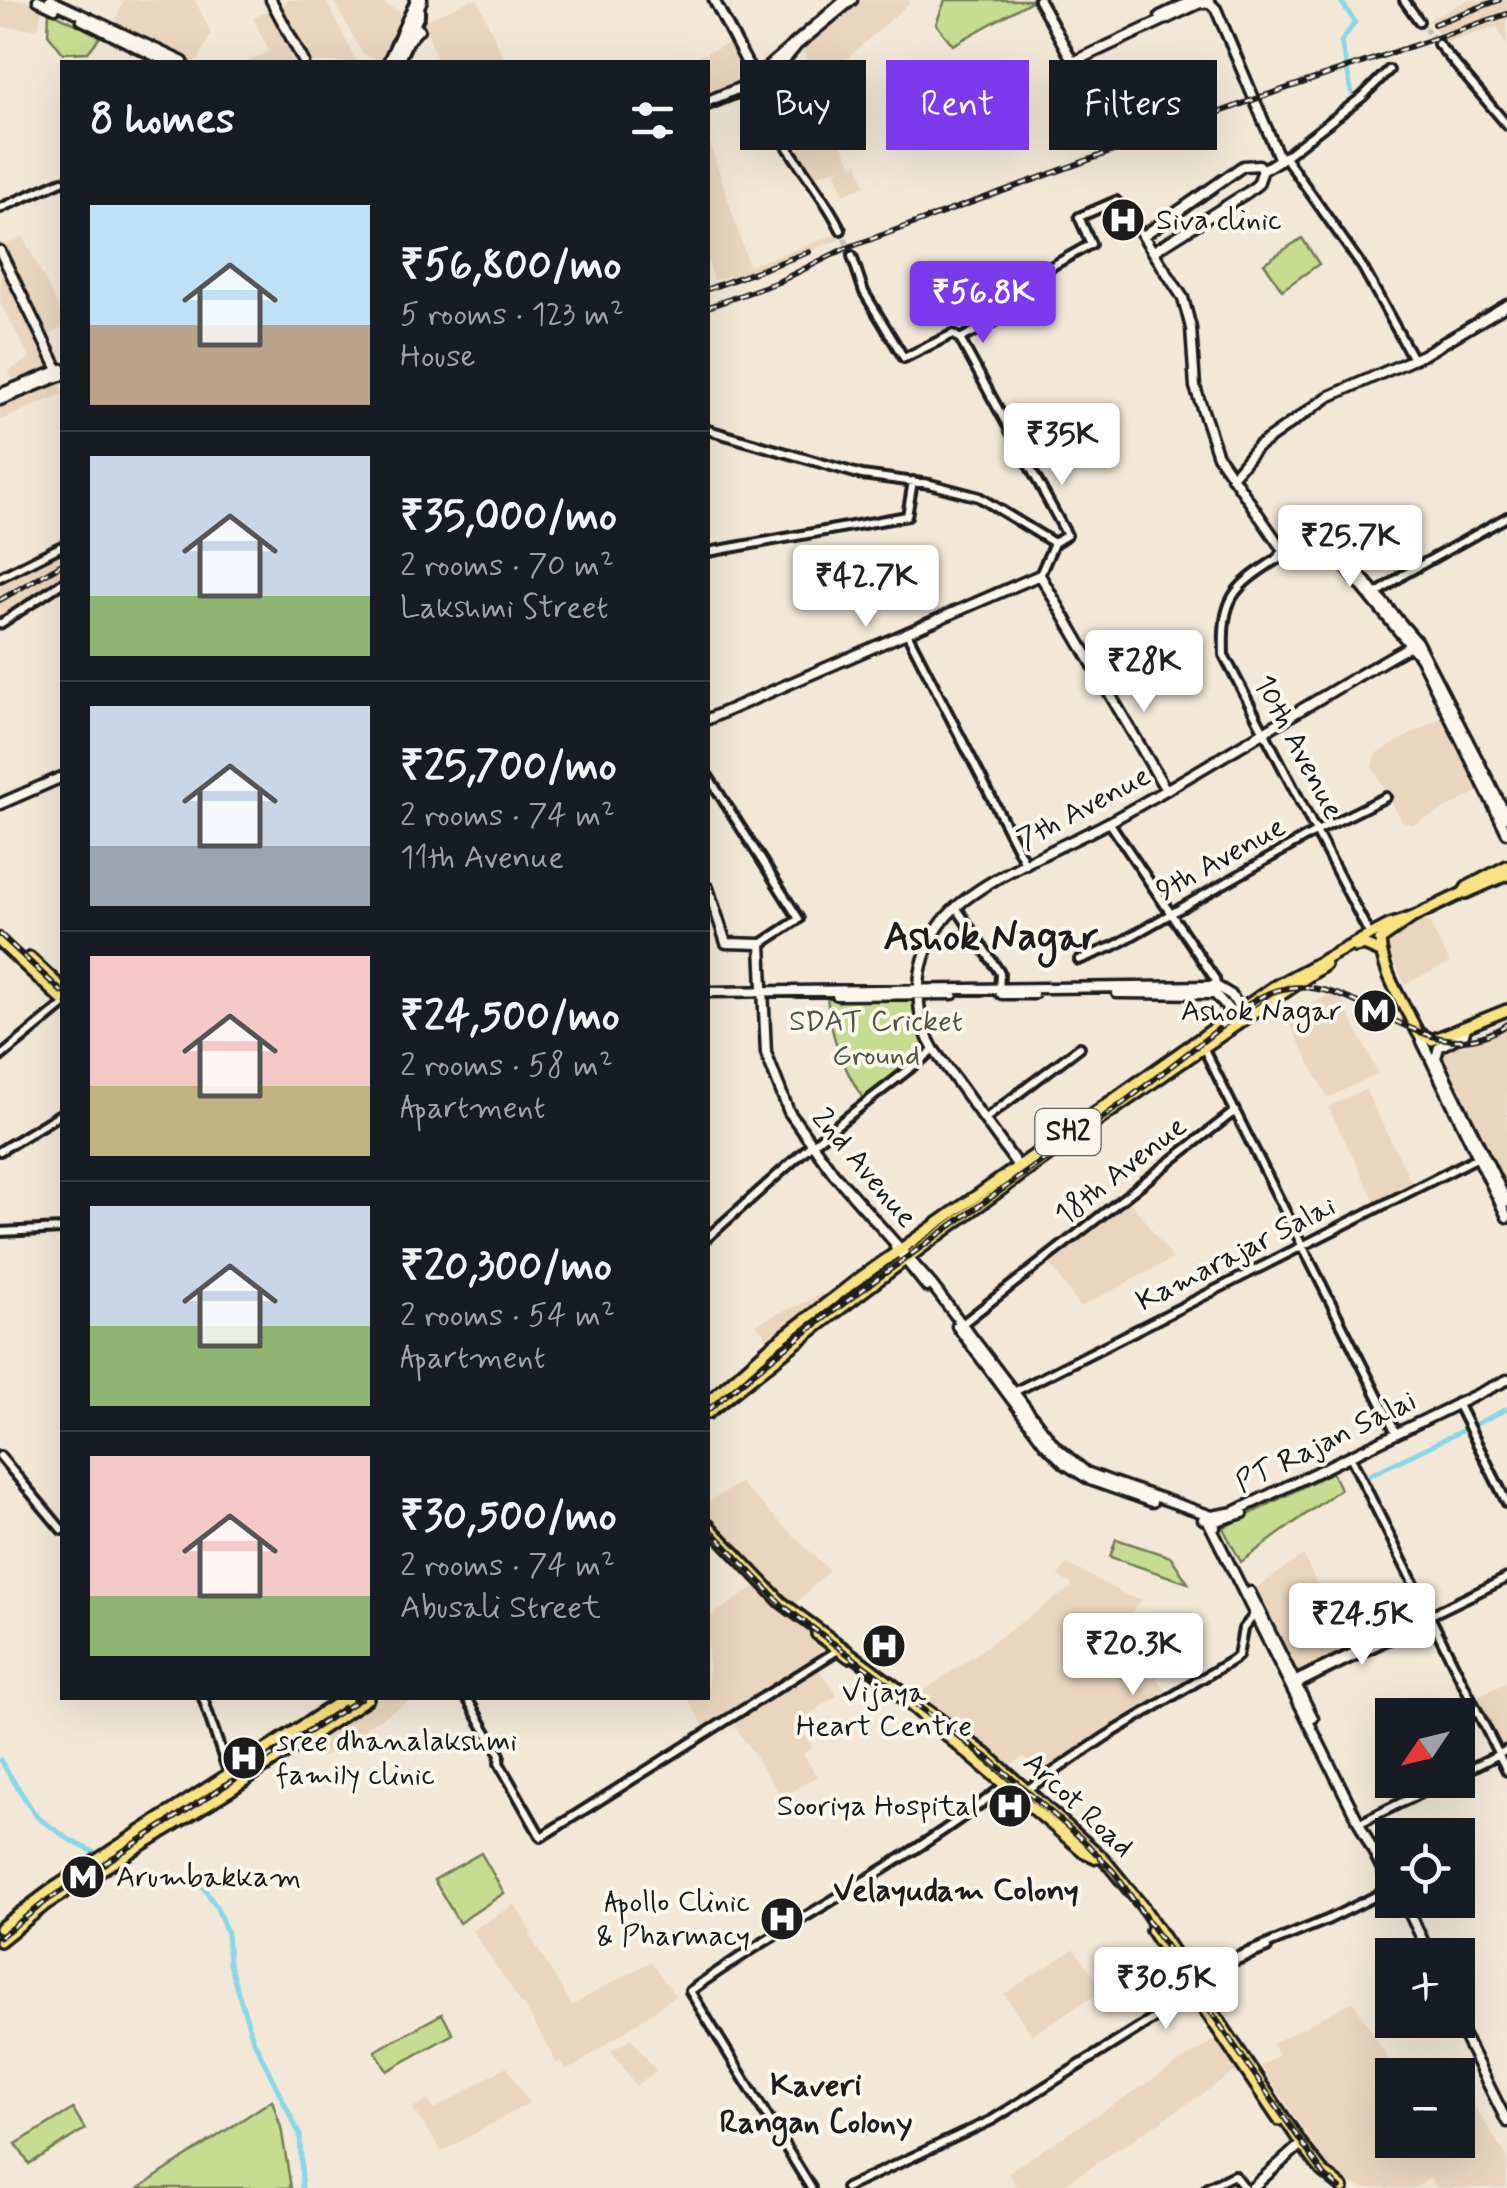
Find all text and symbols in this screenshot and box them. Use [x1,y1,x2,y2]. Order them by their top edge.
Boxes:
chip: Buy [740,60,866,150]
chip: Rent [886,60,1029,150]
chip: Filters [1049,60,1217,150]
text: 8 homes [90,93,235,148]
icon: filters [625,93,680,148]
hospital icon: Siva clinic [1100,197,1146,243]
place label: Siva clinic [1156,201,1282,240]
text: ₹56,800/mo [400,239,621,294]
icon: home [170,245,290,365]
pin: ₹56.8K [902,261,1064,346]
text: ₹56.8K [932,272,1034,314]
text: 5 rooms · 123 m² [400,294,624,336]
text: House [400,336,476,378]
pin: ₹35K [1003,403,1121,488]
text: ₹35K [1026,414,1098,456]
text: ₹35,000/mo [400,490,617,545]
icon: home [170,496,290,616]
pin: ₹25.7K [1269,505,1431,590]
text: ₹25.7K [1300,516,1400,558]
text: 2 rooms · 70 m² [400,545,614,587]
pin: ₹42.7K [785,545,947,630]
text: ₹42.7K [815,556,917,598]
text: Lakshmi Street [400,587,608,629]
pin: ₹28K [1085,630,1203,715]
text: ₹28K [1107,641,1181,683]
street label: 10th Avenue [1244,668,1352,826]
text: ₹25,700/mo [400,740,617,795]
icon: home [170,746,290,866]
street label: 7th Avenue [1011,757,1157,859]
text: 2 rooms · 74 m² [400,795,615,837]
street label: 9th Avenue [1149,807,1293,911]
text: 11th Avenue [400,837,564,879]
district label: Ashok Nagar [883,912,1099,968]
metro station icon: Ashok Nagar [1352,988,1398,1034]
text: ₹24,500/mo [400,990,620,1045]
place label: Ashok Nagar [1181,992,1342,1033]
icon: home [170,996,290,1116]
park label: SDAT Cricket Ground [789,1002,963,1075]
text: 2 rooms · 58 m² [400,1045,613,1087]
text: Apartment [400,1087,545,1129]
street label: 2nd Avenue [802,1100,926,1236]
street label: 18th Avenue [1047,1107,1195,1235]
road number: SH2 [1036,1109,1100,1155]
street label: Kamarajar Salai [1130,1187,1342,1321]
text: ₹20,300/mo [400,1240,612,1295]
icon: home [170,1246,290,1366]
text: 2 rooms · 54 m² [400,1295,615,1337]
text: Apartment [400,1337,545,1379]
street label: PT Rajan Salai [1229,1381,1423,1503]
text: ₹30,500/mo [400,1490,617,1545]
icon: home [170,1496,290,1616]
text: 2 rooms · 74 m² [400,1545,615,1587]
pin: ₹24.5K [1281,1583,1443,1668]
text: Abusali Street [400,1587,601,1629]
text: ₹24.5K [1311,1594,1413,1636]
pin: ₹20.3K [1052,1613,1214,1698]
hospital icon: Vijaya Heart Centre [861,1623,907,1669]
text: ₹20.3K [1085,1624,1181,1666]
place label: Vijaya Heart Centre [796,1673,972,1746]
north arrow [1375,1698,1475,1798]
map controls [1375,1698,1475,2158]
place label: sree dhanalakshmi family clinic [276,1722,517,1795]
hospital icon: sree dhanalakshmi family clinic [221,1735,267,1781]
street label: Arcot Road [1014,1744,1142,1866]
hospital icon: Sooriya Hospital [987,1783,1033,1829]
place label: Sooriya Hospital [777,1787,978,1826]
button: locate [1375,1818,1475,1918]
metro station icon: Arumbakkam [60,1854,106,1900]
place label: Arumbakkam [116,1858,301,1897]
district label: Velayudam Colony [833,1870,1079,1912]
place label: Apollo Clinic & Pharmacy [596,1883,750,1956]
hospital icon: Apollo Clinic & Pharmacy [759,1896,805,1942]
button: + [1375,1938,1475,2038]
pin: ₹30.5K [1085,1947,1247,2032]
text: ₹30.5K [1116,1958,1216,2000]
button: − [1375,2058,1475,2158]
district label: Kaveri Rangan Colony [719,2065,913,2147]

